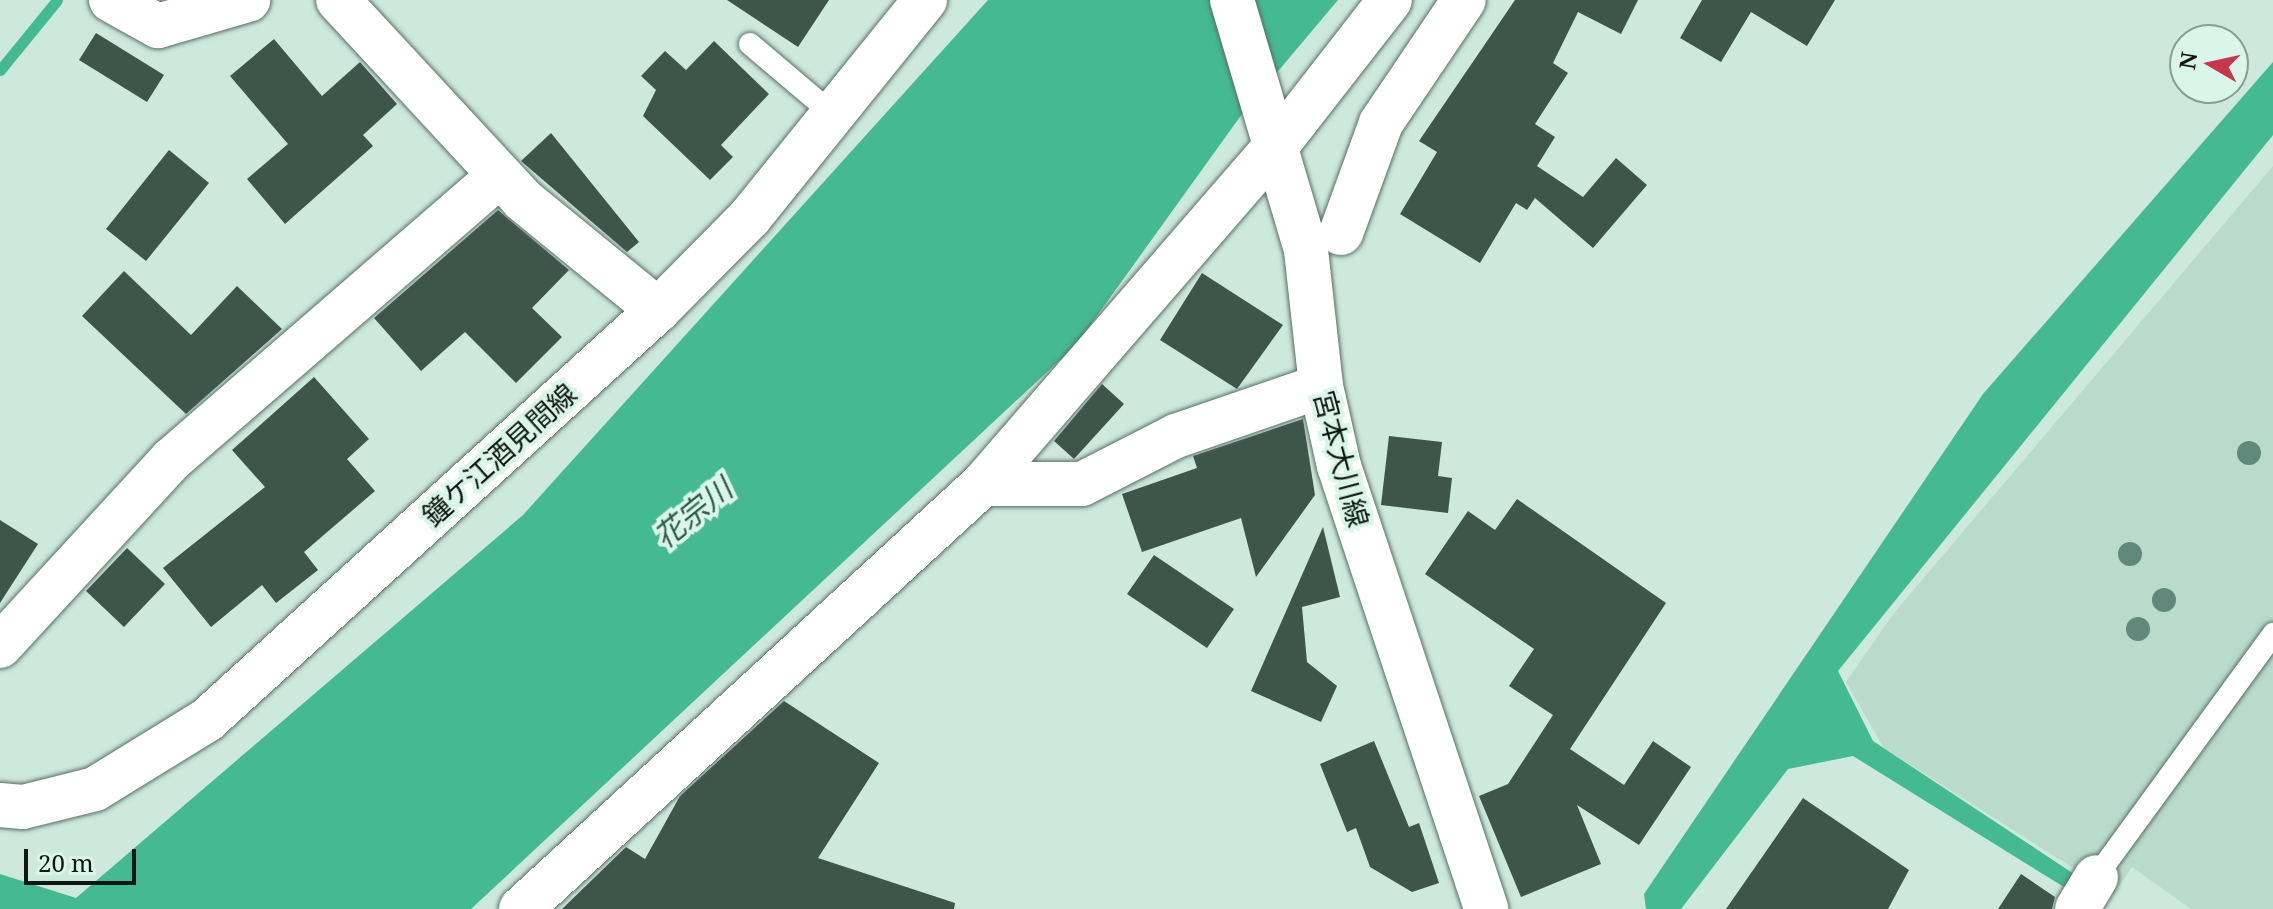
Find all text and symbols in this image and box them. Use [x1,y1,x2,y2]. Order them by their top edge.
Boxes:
north arrow [2169,24,2249,104]
text: N [2171,50,2203,71]
street label: 鐘ケ江酒見間線 [415,376,583,532]
street label: 宮本大川線 [1308,387,1376,531]
water label: 花宗川 [647,471,739,555]
scale bar [28,833,140,883]
text: 20 m [38,846,94,879]

